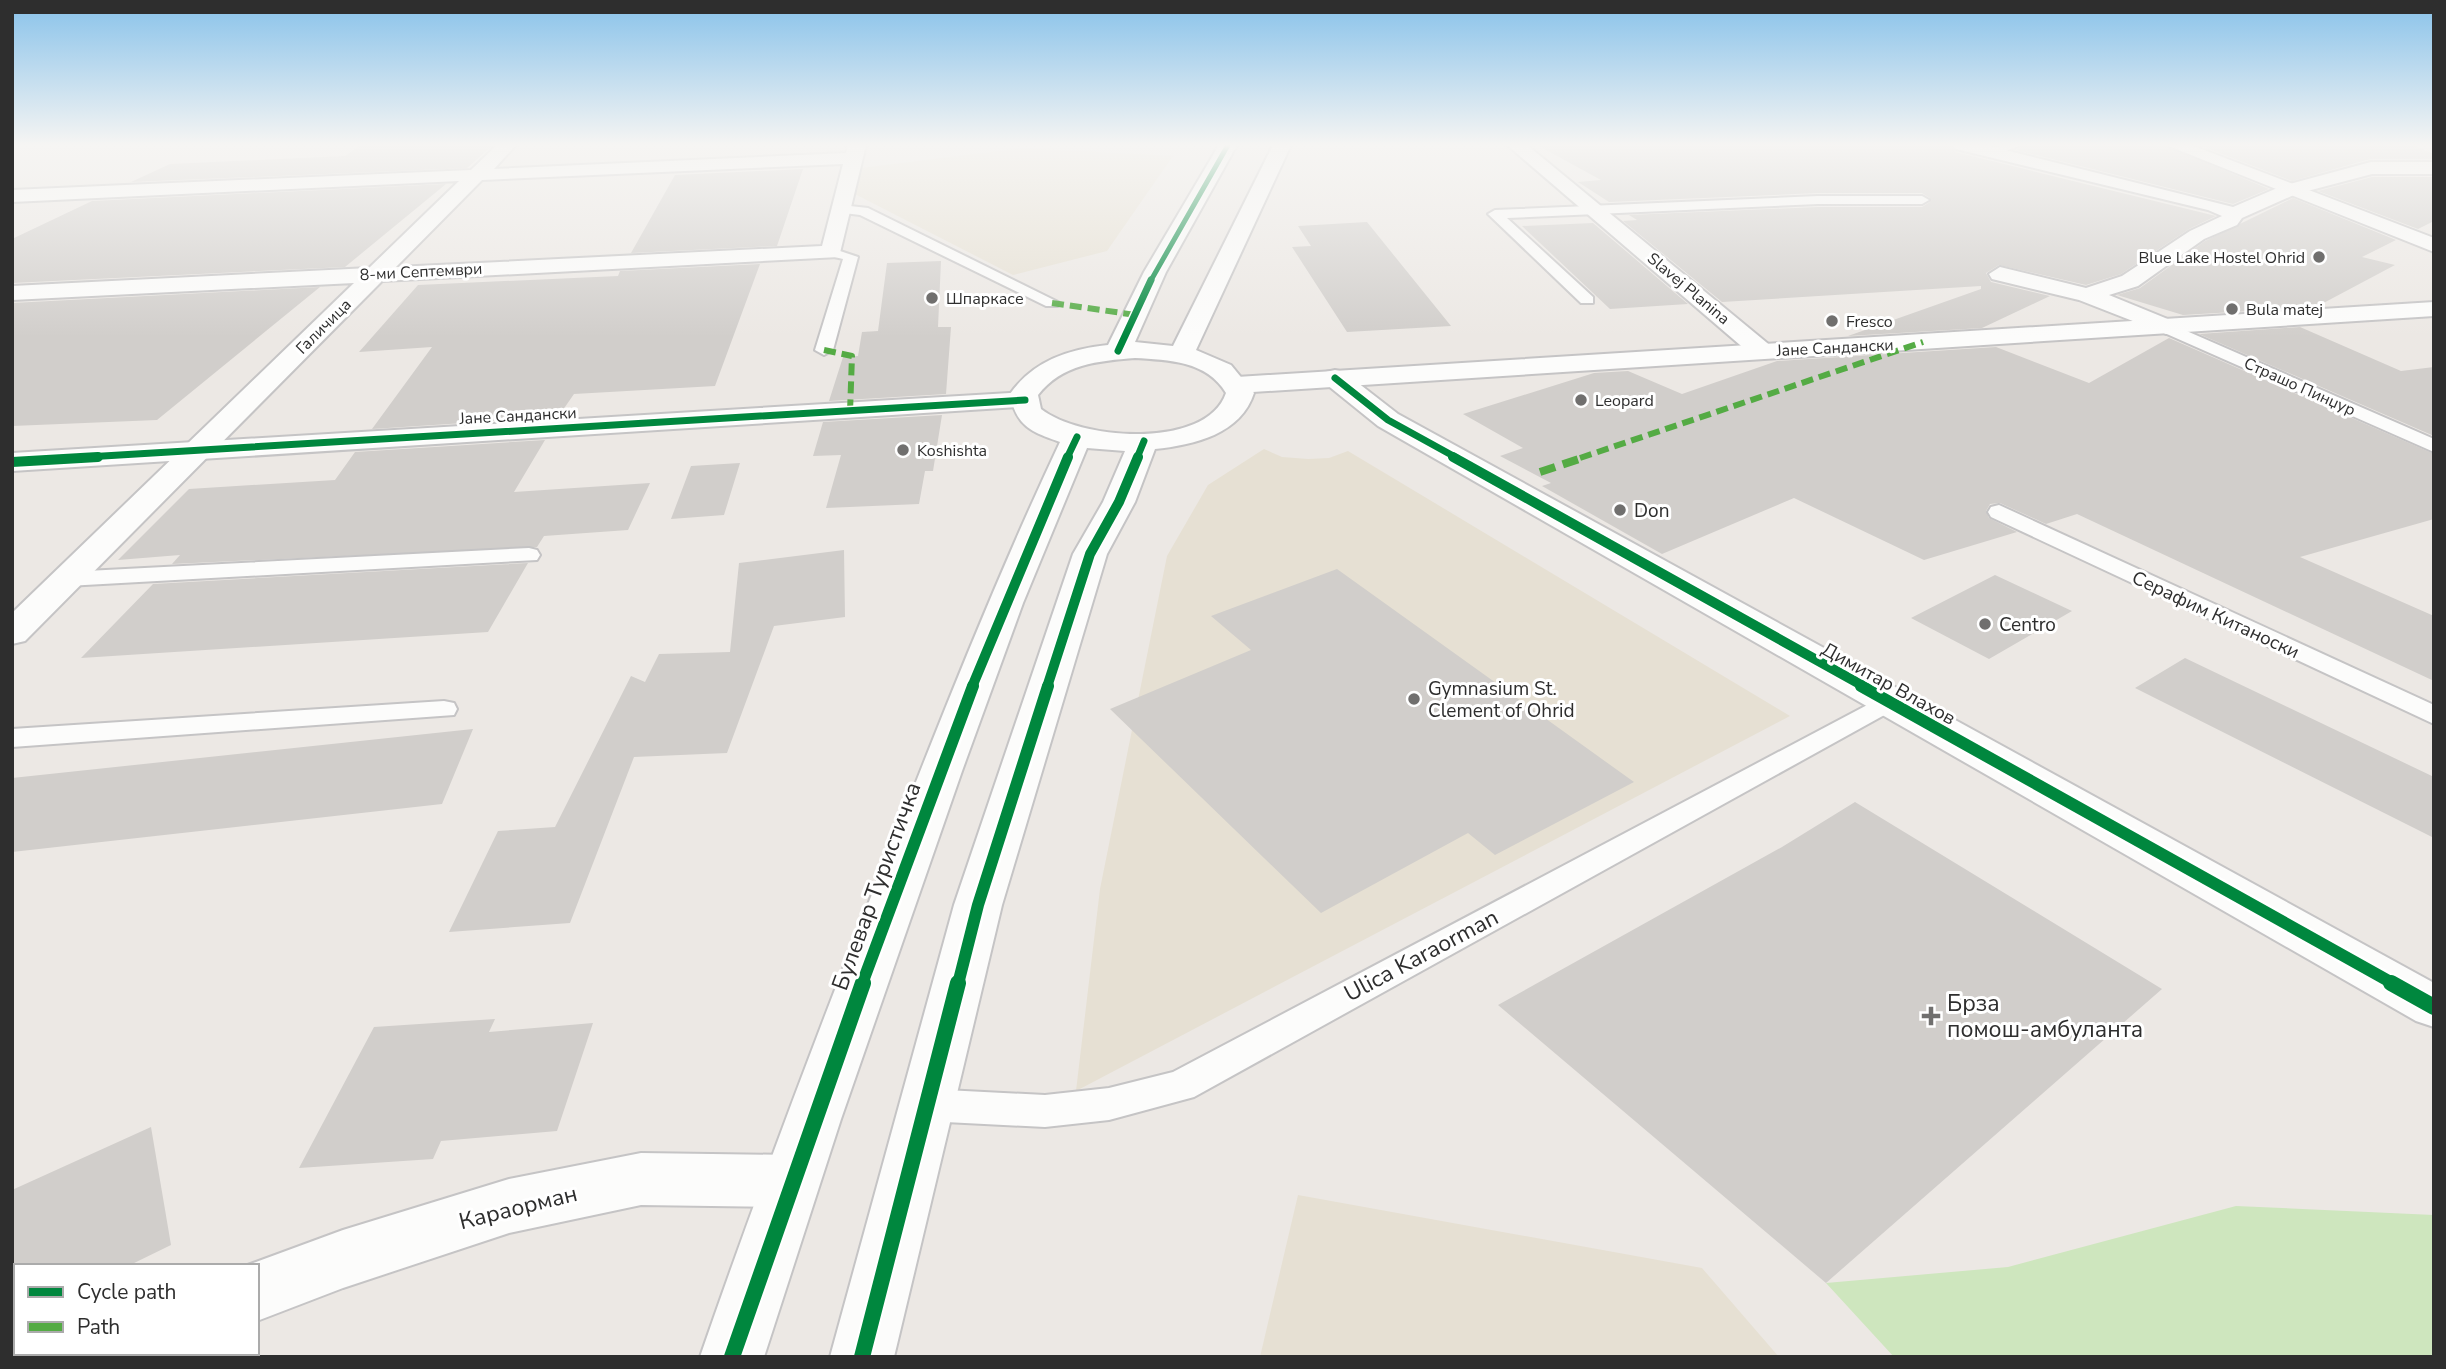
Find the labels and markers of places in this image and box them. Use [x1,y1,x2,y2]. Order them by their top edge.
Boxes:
place label: Blue Lake Hostel Ohrid [2139,247,2305,269]
marker: Blue Lake Hostel Ohrid [2311,249,2327,265]
place label: Шпаркасе [946,288,1024,310]
marker: Шпаркасе [924,290,940,306]
place label: Bula matej [2246,299,2323,321]
marker: Bula matej [2224,301,2240,317]
place label: Fresco [1846,311,1893,333]
marker: Fresco [1824,313,1840,329]
place label: Leopard [1595,390,1654,412]
marker: Leopard [1573,392,1589,408]
place label: Koshishta [917,440,987,462]
marker: Koshishta [895,442,911,458]
place label: Don [1634,498,1669,524]
marker: Don [1612,502,1628,518]
place label: Centro [1999,612,2056,638]
marker: Centro [1977,616,1993,632]
place label: Gymnasium St. Clement of Ohrid [1428,676,1574,724]
marker: Gymnasium St. Clement of Ohrid [1406,691,1422,707]
place label: Брза помош-амбуланта [1947,988,2143,1045]
marker: Брза помош-амбуланта [1921,1006,1941,1026]

